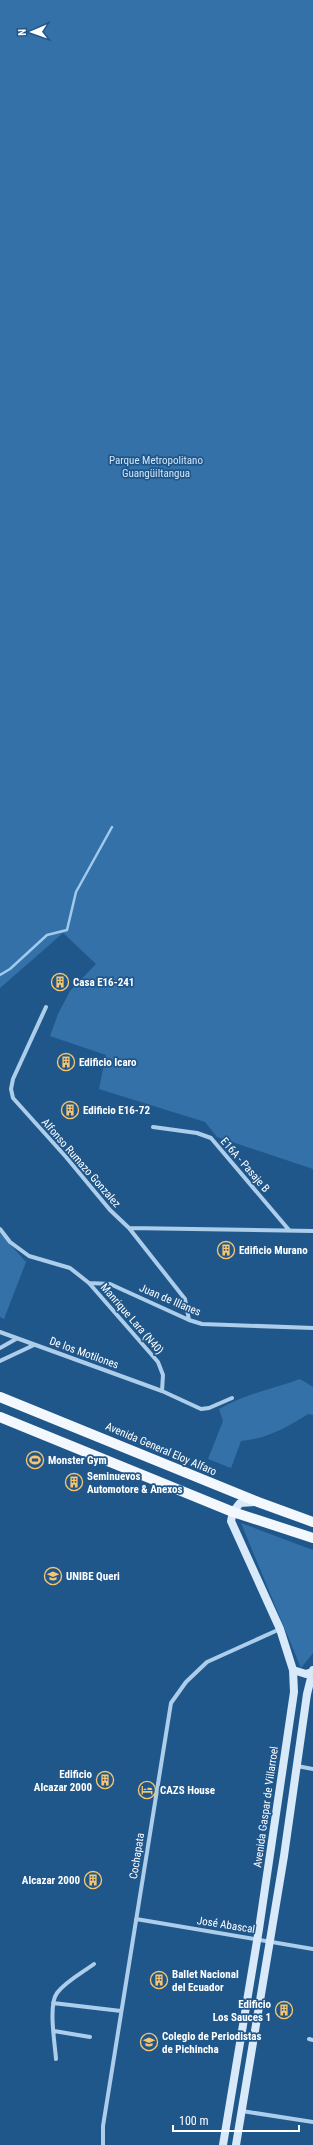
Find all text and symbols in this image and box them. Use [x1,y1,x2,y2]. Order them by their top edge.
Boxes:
north arrow [12,12,52,52]
text: N [16,28,29,36]
park label: Parque Metropolitano Guangüiltangua [109,454,203,480]
building icon: Casa E16-241 [50,972,70,992]
place label: Casa E16-241 [73,976,134,989]
building icon: Edificio Icaro [56,1052,76,1072]
place label: Edificio Icaro [79,1056,137,1069]
building icon: Edificio E16-72 [60,1100,80,1120]
place label: Edificio E16-72 [83,1104,150,1117]
street label: Alfonso Rumazo Gonzalez [39,1116,123,1210]
street label: E16A - Pasaje B [218,1135,272,1195]
building icon: Edificio Murano [216,1240,236,1260]
place label: Edificio Murano [239,1244,308,1257]
street label: Manrique Lara (N40) [98,1281,166,1357]
street label: Juan de Illanes [137,1281,203,1319]
street label: De los Motilones [48,1334,120,1372]
street label: Avenida General Eloy Alfaro [103,1420,219,1479]
sports icon: Monster Gym [25,1450,45,1470]
place label: Monster Gym [48,1454,107,1467]
place label: Seminuevos Automotore & Anexos [87,1470,182,1496]
building icon: Seminuevos Automotore & Anexos [64,1472,84,1492]
school or university icon: UNIBE Queri [43,1566,63,1586]
place label: UNIBE Queri [66,1570,120,1583]
street label: Avenida Gaspar de Villarroel [251,1746,281,1868]
place label: Edificio Alcazar 2000 [34,1768,93,1794]
building icon: Edificio Alcazar 2000 [95,1770,115,1790]
hotel icon: CAZS House [137,1780,157,1800]
place label: CAZS House [160,1784,215,1797]
street label: Cochapata [127,1832,147,1880]
building icon: Alcazar 2000 [83,1870,103,1890]
place label: Alcazar 2000 [22,1874,80,1887]
street label: José Abascal [196,1914,256,1936]
place label: Ballet Nacional del Ecuador [172,1968,239,1994]
building icon: Ballet Nacional del Ecuador [149,1970,169,1990]
place label: Edificio Los Sauces 1 [213,1998,272,2024]
building icon: Edificio Los Sauces 1 [274,2000,294,2020]
place label: Colegio de Periodistas de Pichincha [162,2030,261,2056]
school or university icon: Colegio de Periodistas de Pichincha [139,2032,159,2052]
scale bar [173,2107,299,2133]
text: 100 m [179,2114,209,2128]

